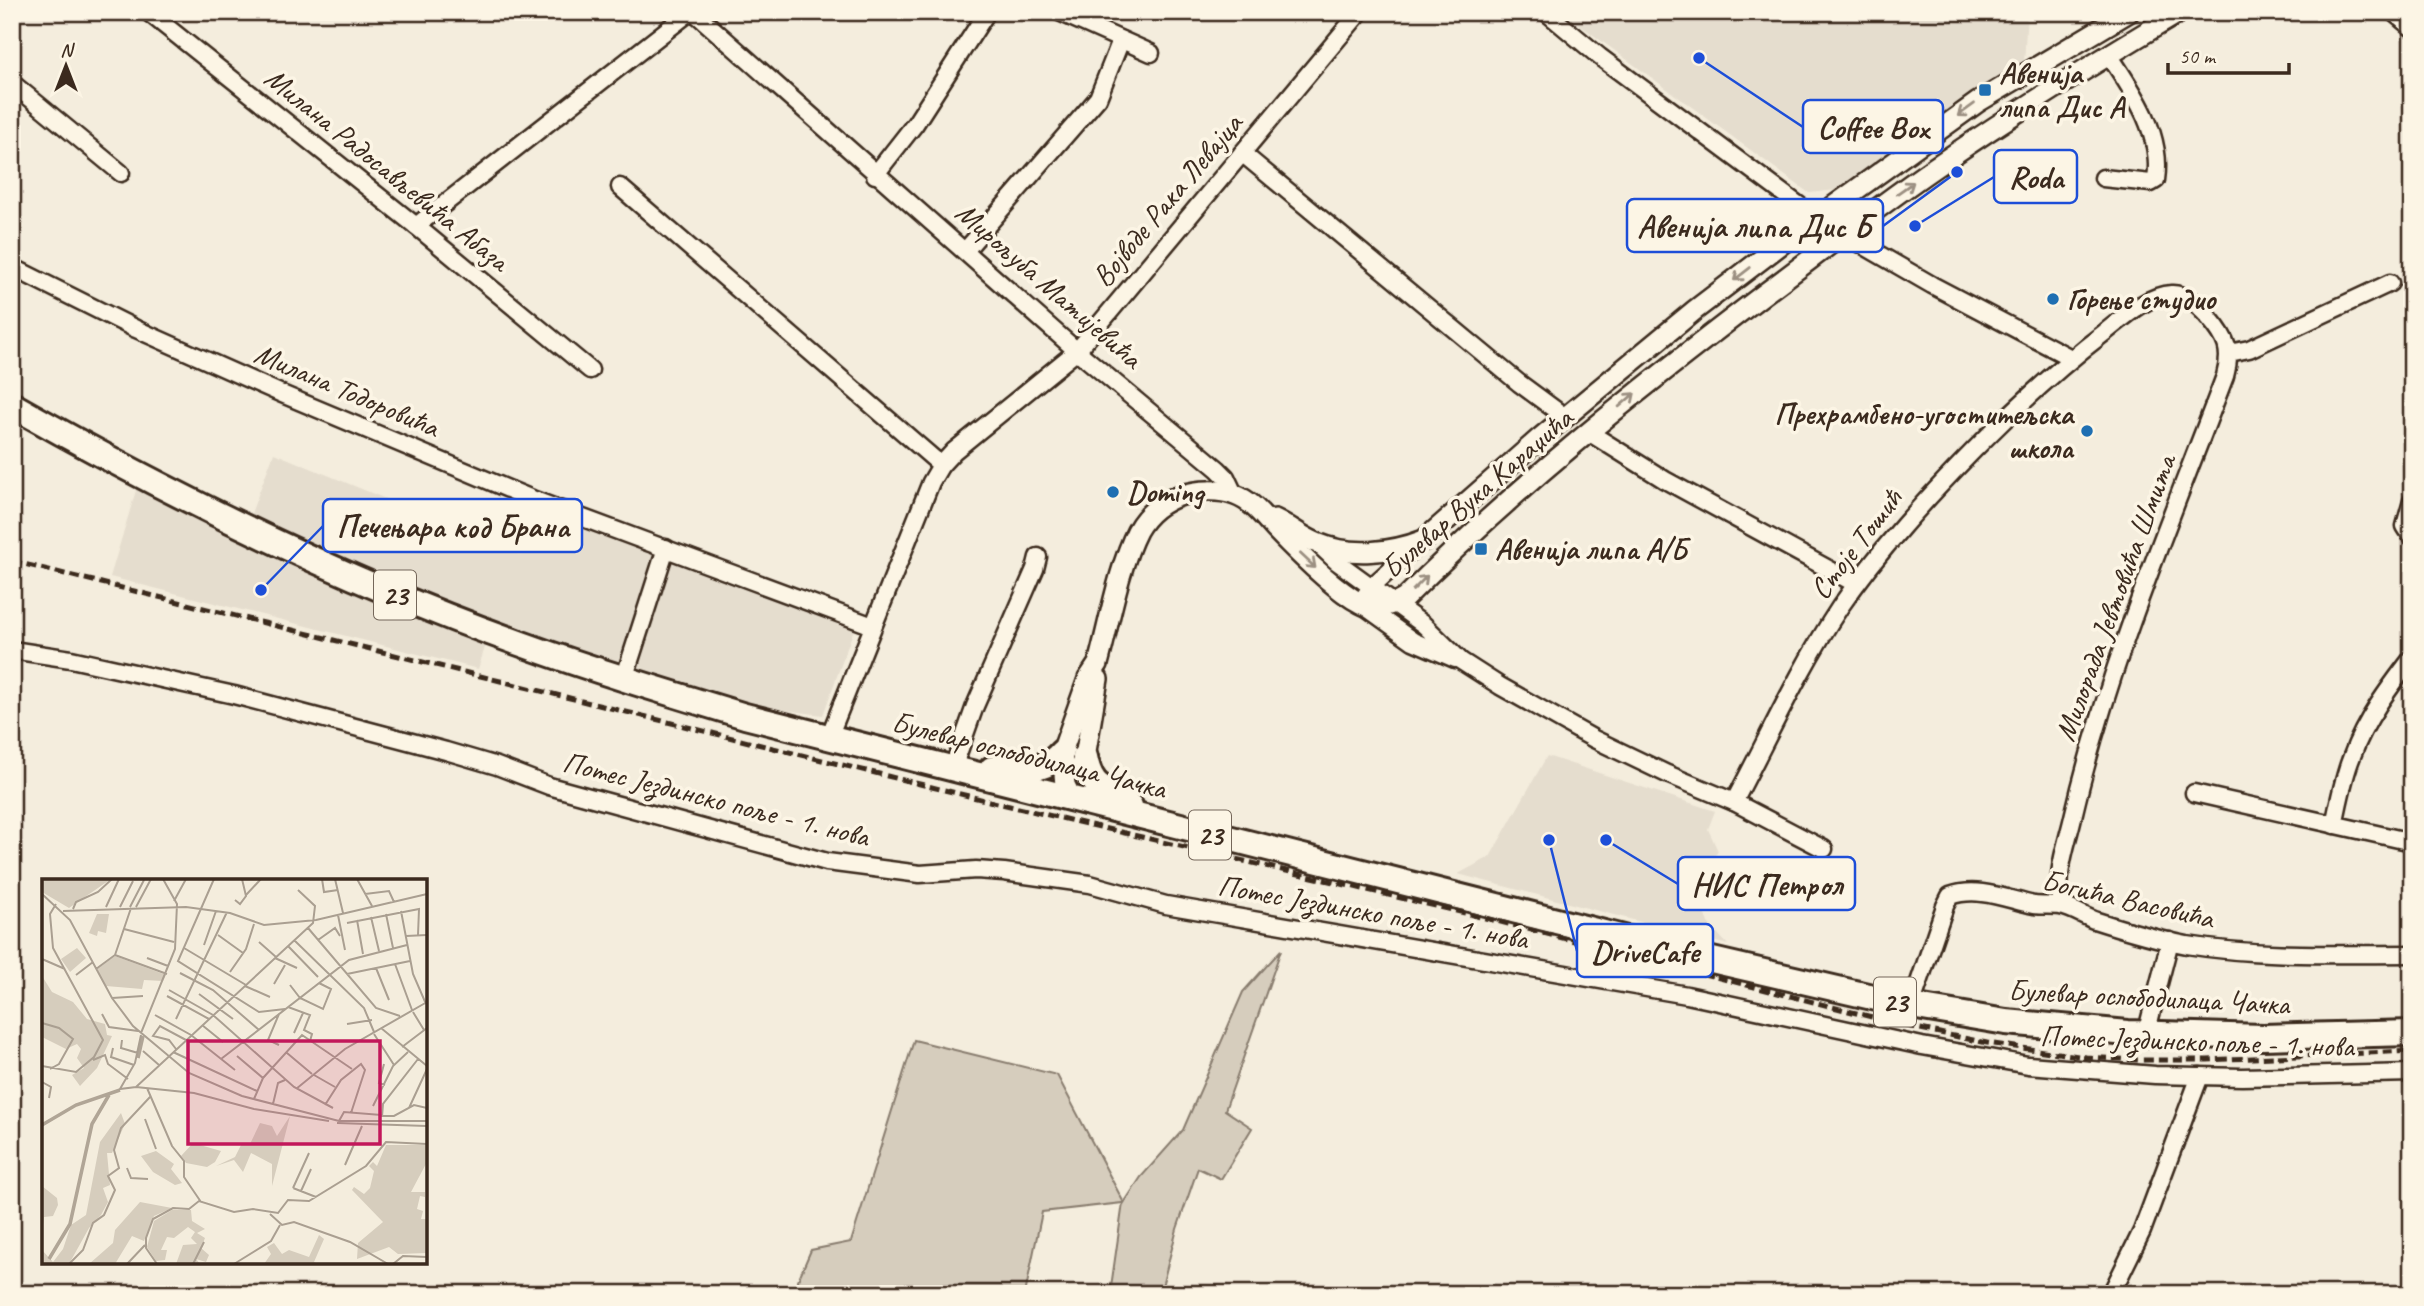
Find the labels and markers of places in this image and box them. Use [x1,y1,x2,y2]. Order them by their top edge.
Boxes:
place label: Авенија липа Дис А [1999,54,2127,126]
marker: Авенија липа Дис А [1977,82,1993,98]
callout: Coffee Box [1803,100,1943,153]
callout: Roda [1994,150,2077,203]
callout: Авенија липа Дис Б [1627,199,1883,252]
place label: Горење студио [2067,280,2217,319]
marker: Горење студио [2045,291,2061,307]
place label: Прехрамбено-угоститељска школа [1775,395,2076,467]
marker: Прехрамбено-угоститељска школа [2079,423,2095,439]
place label: Doming [1127,473,1205,511]
marker: Doming [1105,484,1121,500]
callout: Печењара код Брана [323,499,582,552]
place label: Авенија липа А/Б [1495,530,1692,568]
marker: Авенија липа А/Б [1473,541,1489,557]
callout: НИС Петрол [1678,857,1855,910]
callout: DriveCafe [1577,924,1713,977]

